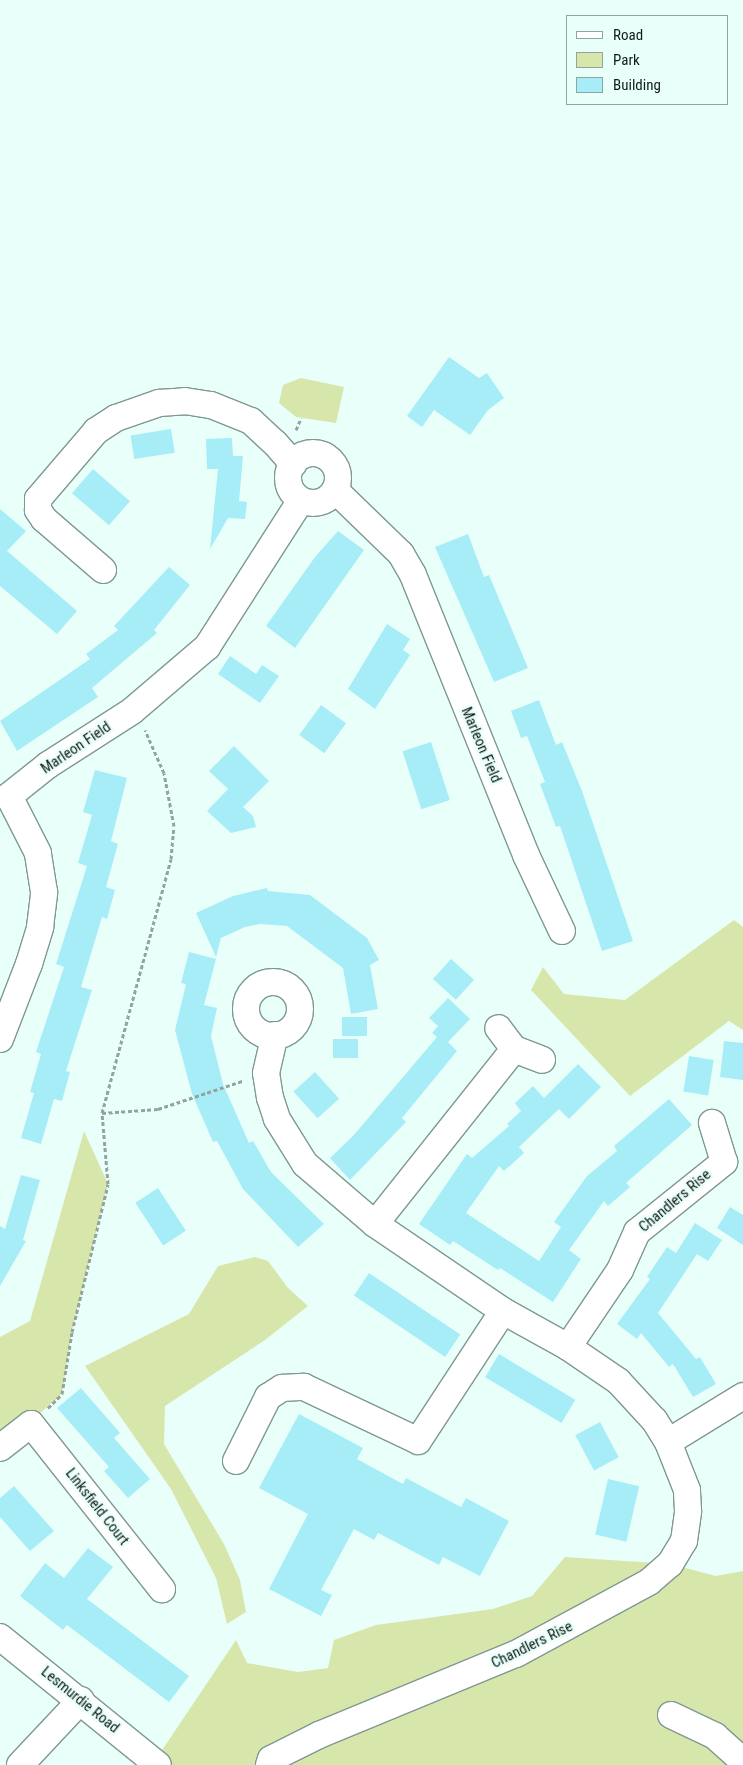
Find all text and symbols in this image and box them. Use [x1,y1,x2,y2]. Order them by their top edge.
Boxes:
legend [566,15,728,105]
text: Road [613,26,643,44]
text: Park [613,51,640,69]
text: Building [613,76,661,94]
street label: Marleon Field [457,704,505,786]
street label: Marleon Field [38,718,114,778]
street label: Chandlers Rise [635,1166,715,1236]
street label: Linksfield Court [61,1465,133,1549]
street label: Chandlers Rise [488,1618,576,1672]
street label: Lesmurdie Road [37,1663,123,1737]

